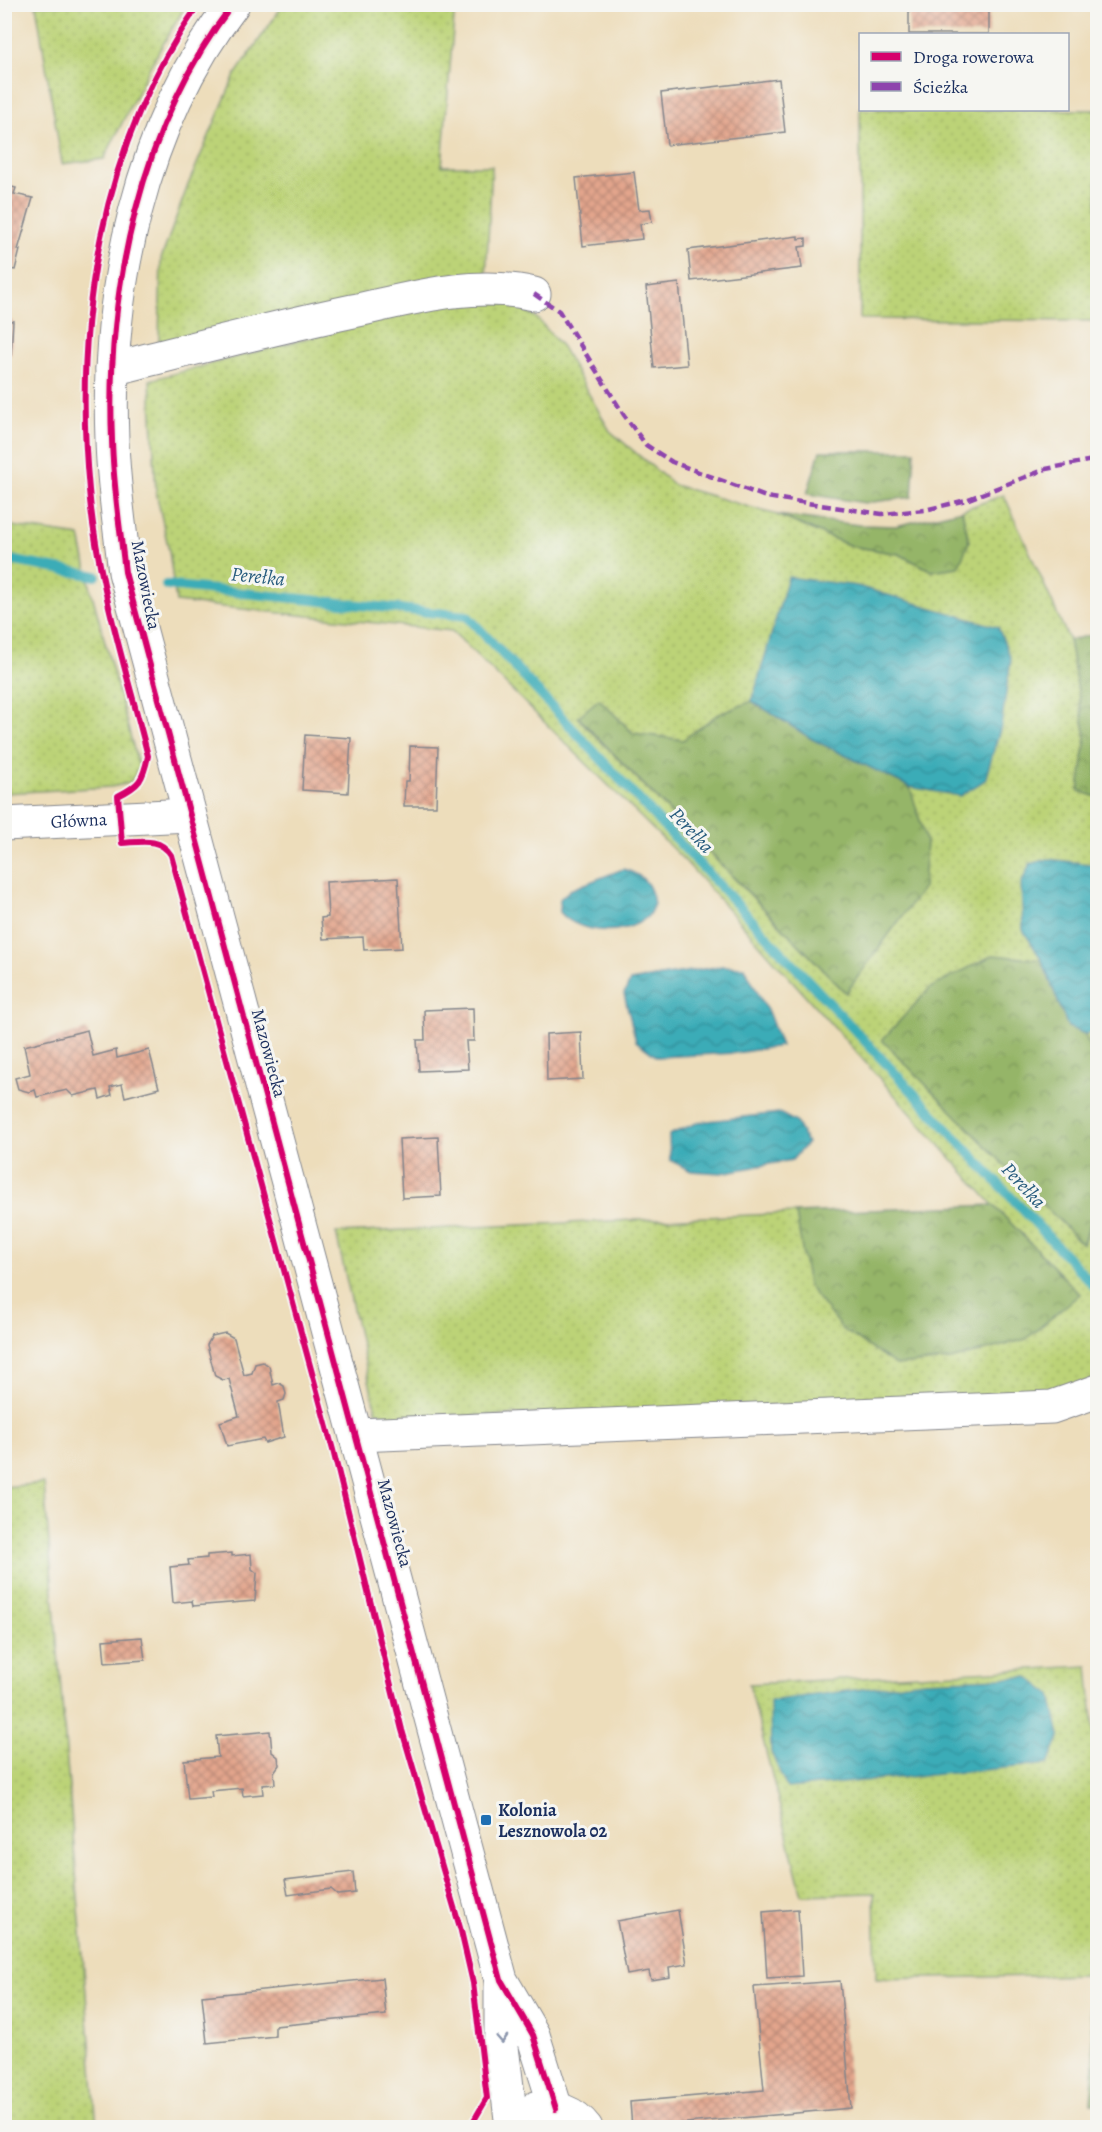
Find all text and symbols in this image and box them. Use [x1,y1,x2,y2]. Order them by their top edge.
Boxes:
legend [859,33,1069,111]
text: Droga rowerowa [913,45,1035,69]
text: Ścieżka [913,75,969,99]
street label: Mazowiecka [126,538,167,632]
water label: Perełka [230,560,286,593]
water label: Perełka [663,801,720,859]
street label: Główna [50,807,108,834]
street label: Mazowiecka [246,1006,293,1101]
water label: Perełka [995,1156,1052,1214]
street label: Mazowiecka [372,1476,419,1571]
place label: Kolonia Lesznowola 02 [498,1798,608,1843]
marker: Kolonia Lesznowola 02 [479,1813,493,1827]
one-way arrow [495,2034,508,2043]

